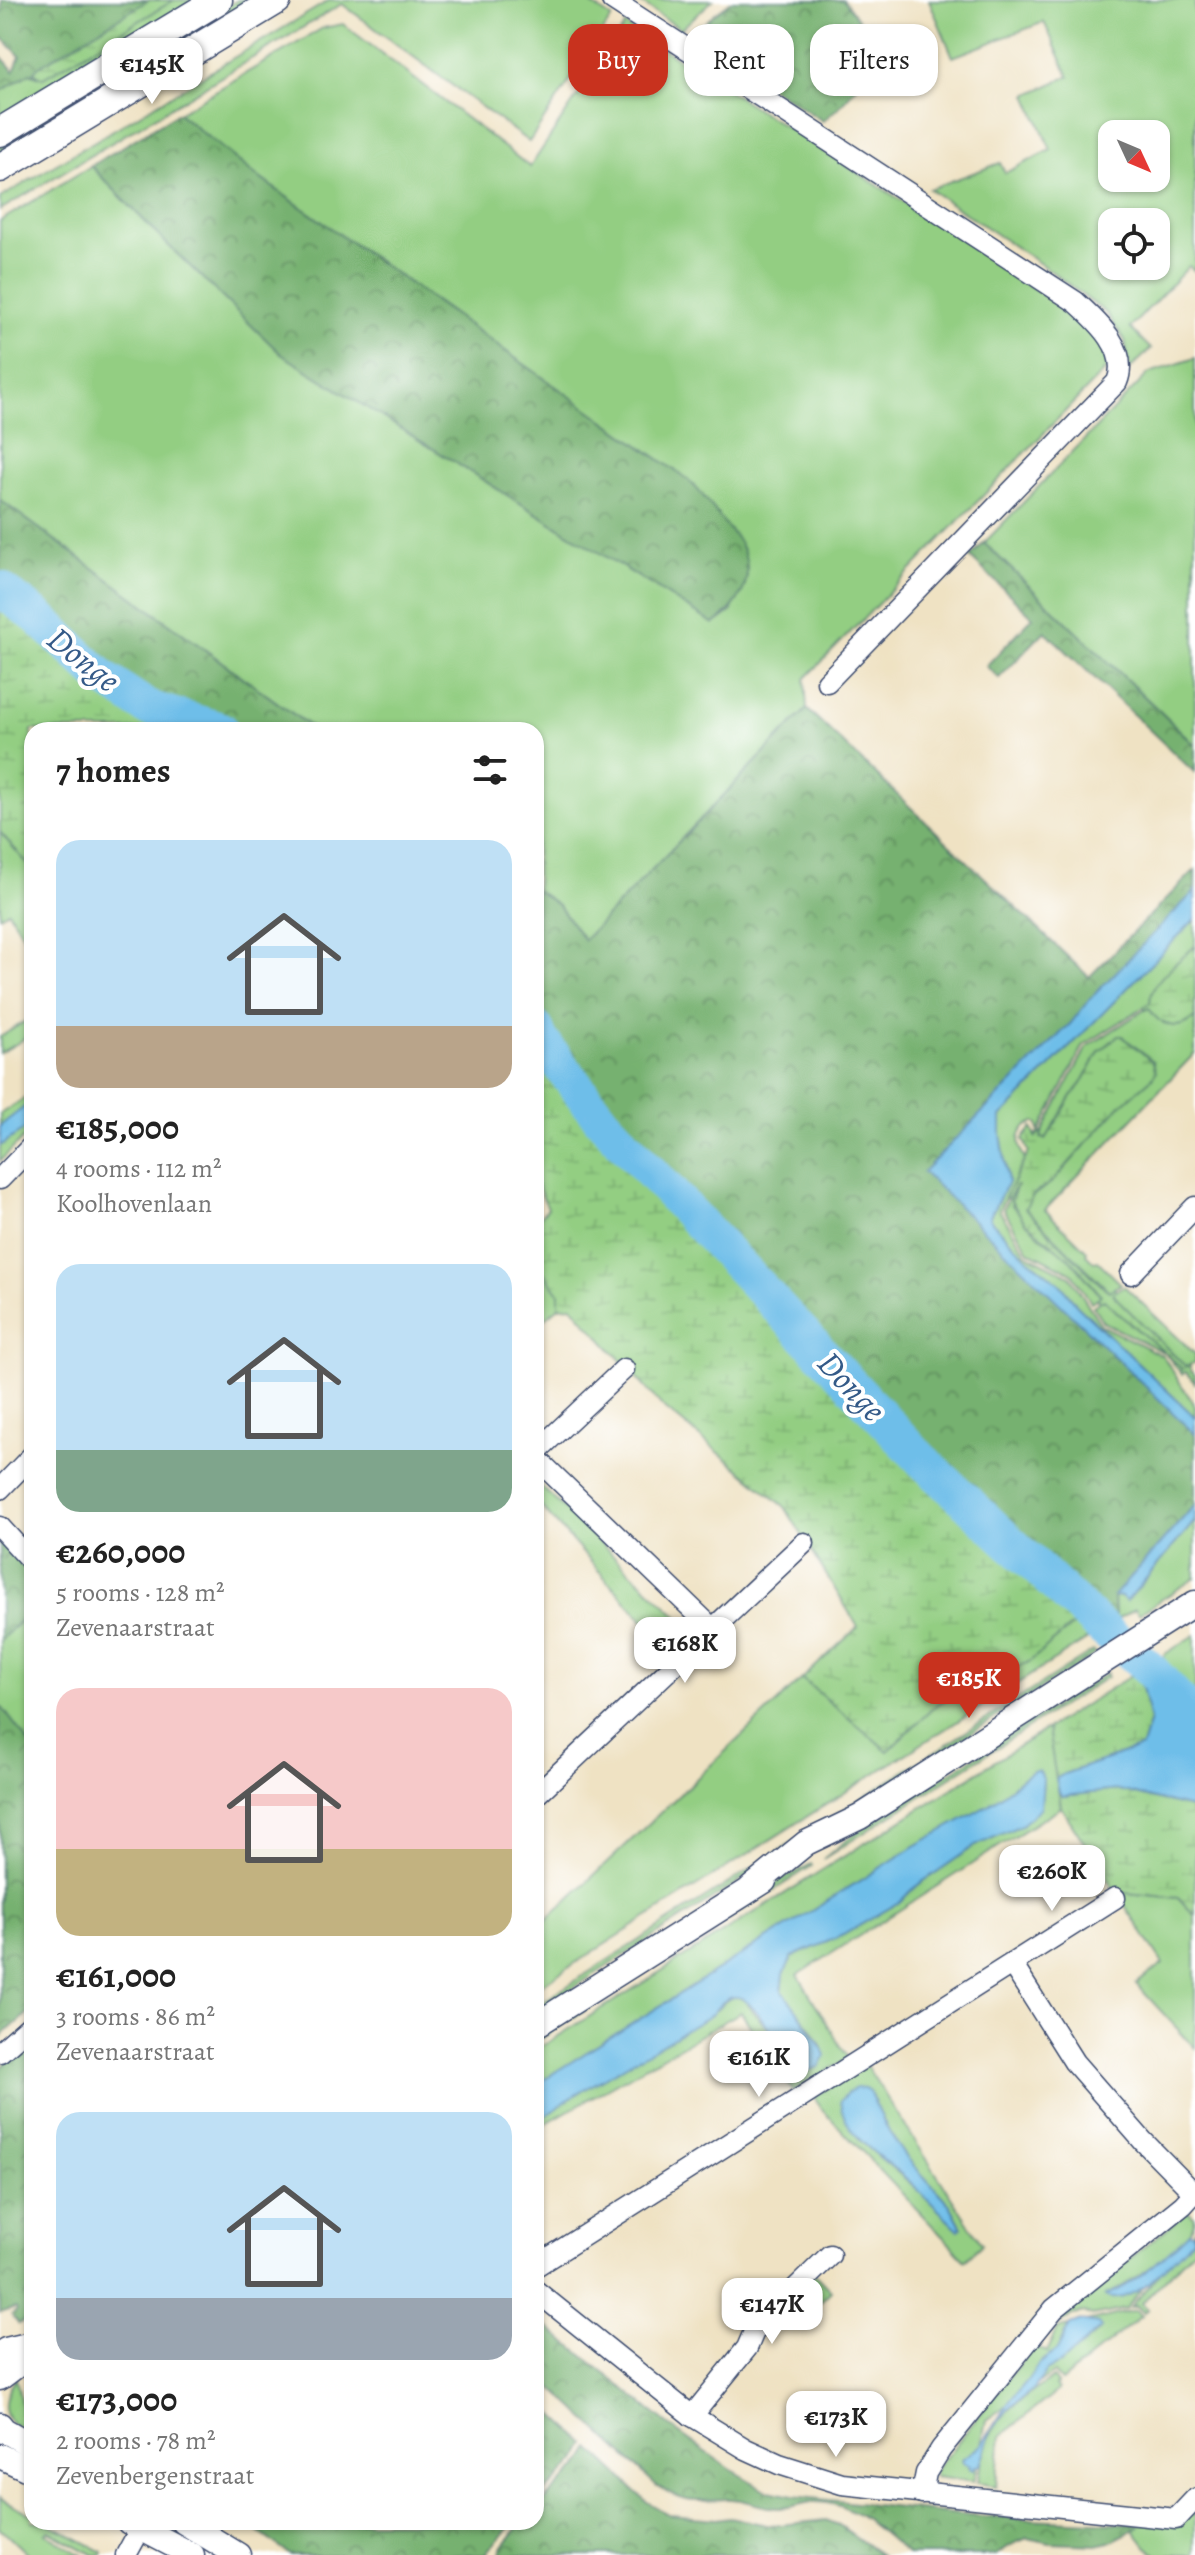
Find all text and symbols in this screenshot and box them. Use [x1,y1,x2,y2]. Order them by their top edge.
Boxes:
chip: Buy [568,24,668,96]
chip: Rent [684,24,794,96]
chip: Filters [810,24,938,96]
pin: €145K [96,38,208,106]
text: €145K [120,46,184,81]
north arrow [1098,120,1170,192]
map controls [1098,120,1170,280]
button: locate [1098,208,1170,280]
water label: Donge [37,616,130,703]
text: 7 homes [56,747,171,794]
icon: filters [468,748,512,792]
icon: home [212,892,356,1036]
text: €185,000 [56,1104,179,1151]
text: 4 rooms · 112 m² [56,1151,222,1186]
text: Koolhovenlaan [56,1186,212,1221]
icon: home [212,1316,356,1460]
water label: Donge [807,1341,896,1432]
text: €260,000 [56,1528,185,1575]
text: 5 rooms · 128 m² [56,1575,225,1610]
text: Zevenaarstraat [56,1610,215,1645]
pin: €168K [629,1617,741,1685]
text: €168K [652,1625,718,1660]
pin: €185K [913,1652,1025,1720]
text: €185K [937,1660,1001,1695]
icon: home [212,1740,356,1884]
pin: €260K [996,1845,1108,1913]
text: €260K [1017,1853,1087,1888]
text: €161,000 [56,1952,176,1999]
text: 3 rooms · 86 m² [56,1999,215,2034]
pin: €161K [703,2031,815,2099]
text: Zevenaarstraat [56,2034,215,2069]
text: €161K [728,2039,790,2074]
icon: home [212,2164,356,2308]
pin: €147K [716,2278,828,2346]
text: €147K [740,2286,804,2321]
text: €173,000 [56,2376,177,2423]
pin: €173K [780,2391,892,2459]
text: €173K [804,2399,868,2434]
text: 2 rooms · 78 m² [56,2423,215,2458]
text: Zevenbergenstraat [56,2458,254,2493]

